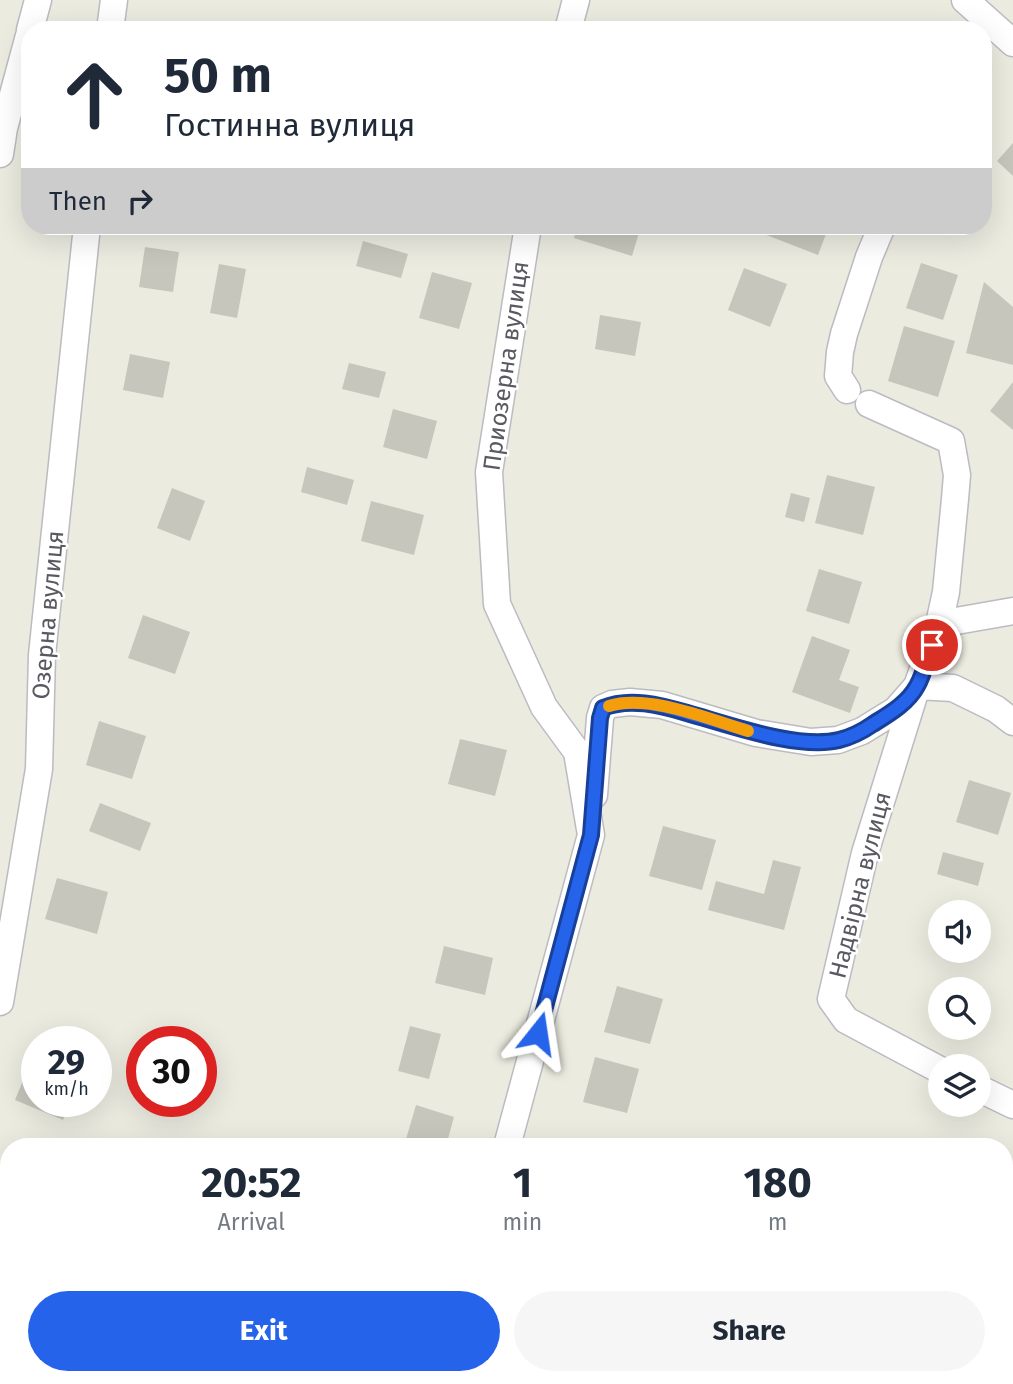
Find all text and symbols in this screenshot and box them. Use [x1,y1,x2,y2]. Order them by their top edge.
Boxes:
text: 50 m [164,46,272,105]
icon: ahead [49,49,140,140]
text: Гостинна вулиця [164,106,416,144]
icon: right [121,182,159,220]
text: Then [49,186,107,217]
street label: Приозерна вулиця [477,259,535,473]
street label: Озерна вулиця [27,529,69,701]
pin [902,615,962,675]
icon: arrive [913,626,951,664]
street label: Надвірна вулиця [823,789,897,981]
map controls [928,900,991,1117]
button: sound [928,900,991,963]
button: search [928,977,991,1040]
position arrow [501,996,575,1070]
speed limit sign: 30 [126,1026,217,1117]
text: 29 [48,1041,85,1083]
button: layers [928,1054,991,1117]
text: km/h [44,1078,89,1100]
text: 20:52 [201,1158,301,1208]
text: 1 [513,1158,532,1208]
text: 180 [743,1158,812,1208]
text: Arrival [218,1208,285,1236]
text: min [503,1208,542,1236]
text: m [768,1208,788,1236]
button: Exit [28,1291,500,1371]
button: Share [514,1291,985,1371]

